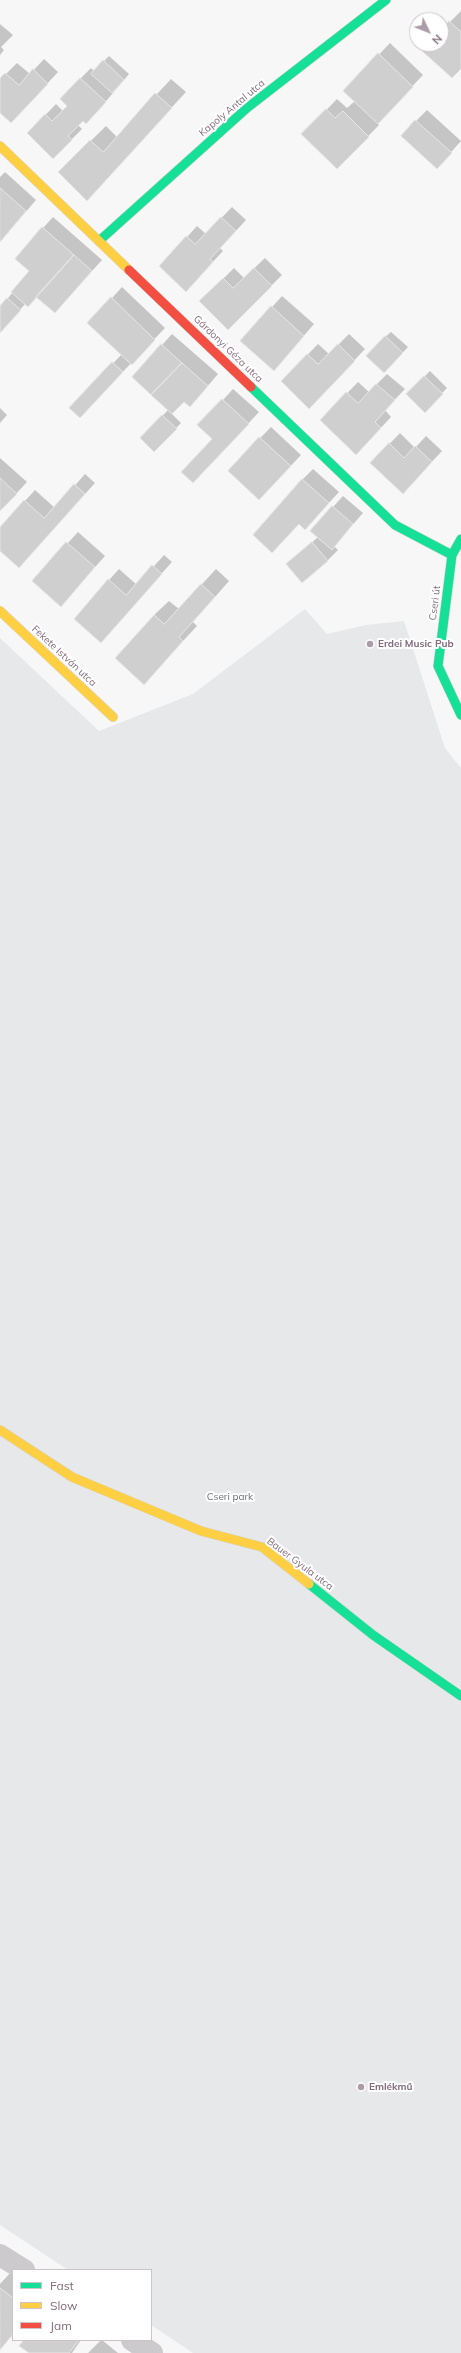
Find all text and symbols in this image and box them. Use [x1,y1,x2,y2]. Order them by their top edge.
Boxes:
north arrow [409,12,449,52]
text: N [429,32,445,47]
street label: Kapoly Antal utca [197,77,267,139]
street label: Gárdonyi Géza utca [191,313,265,385]
street label: Cseri út [427,585,443,621]
street label: Fekete István utca [29,623,99,689]
place label: Erdei Music Pub [378,638,454,650]
marker: Erdei Music Pub [365,639,375,649]
park label: Cseri park [207,1491,253,1503]
street label: Bauer Gyula utca [265,1535,335,1593]
place label: Emlékmű [369,2081,412,2093]
marker: Emlékmű [356,2082,366,2092]
legend [12,2269,152,2341]
text: Fast [50,2278,74,2293]
text: Slow [50,2298,78,2313]
text: Jam [50,2318,72,2333]

